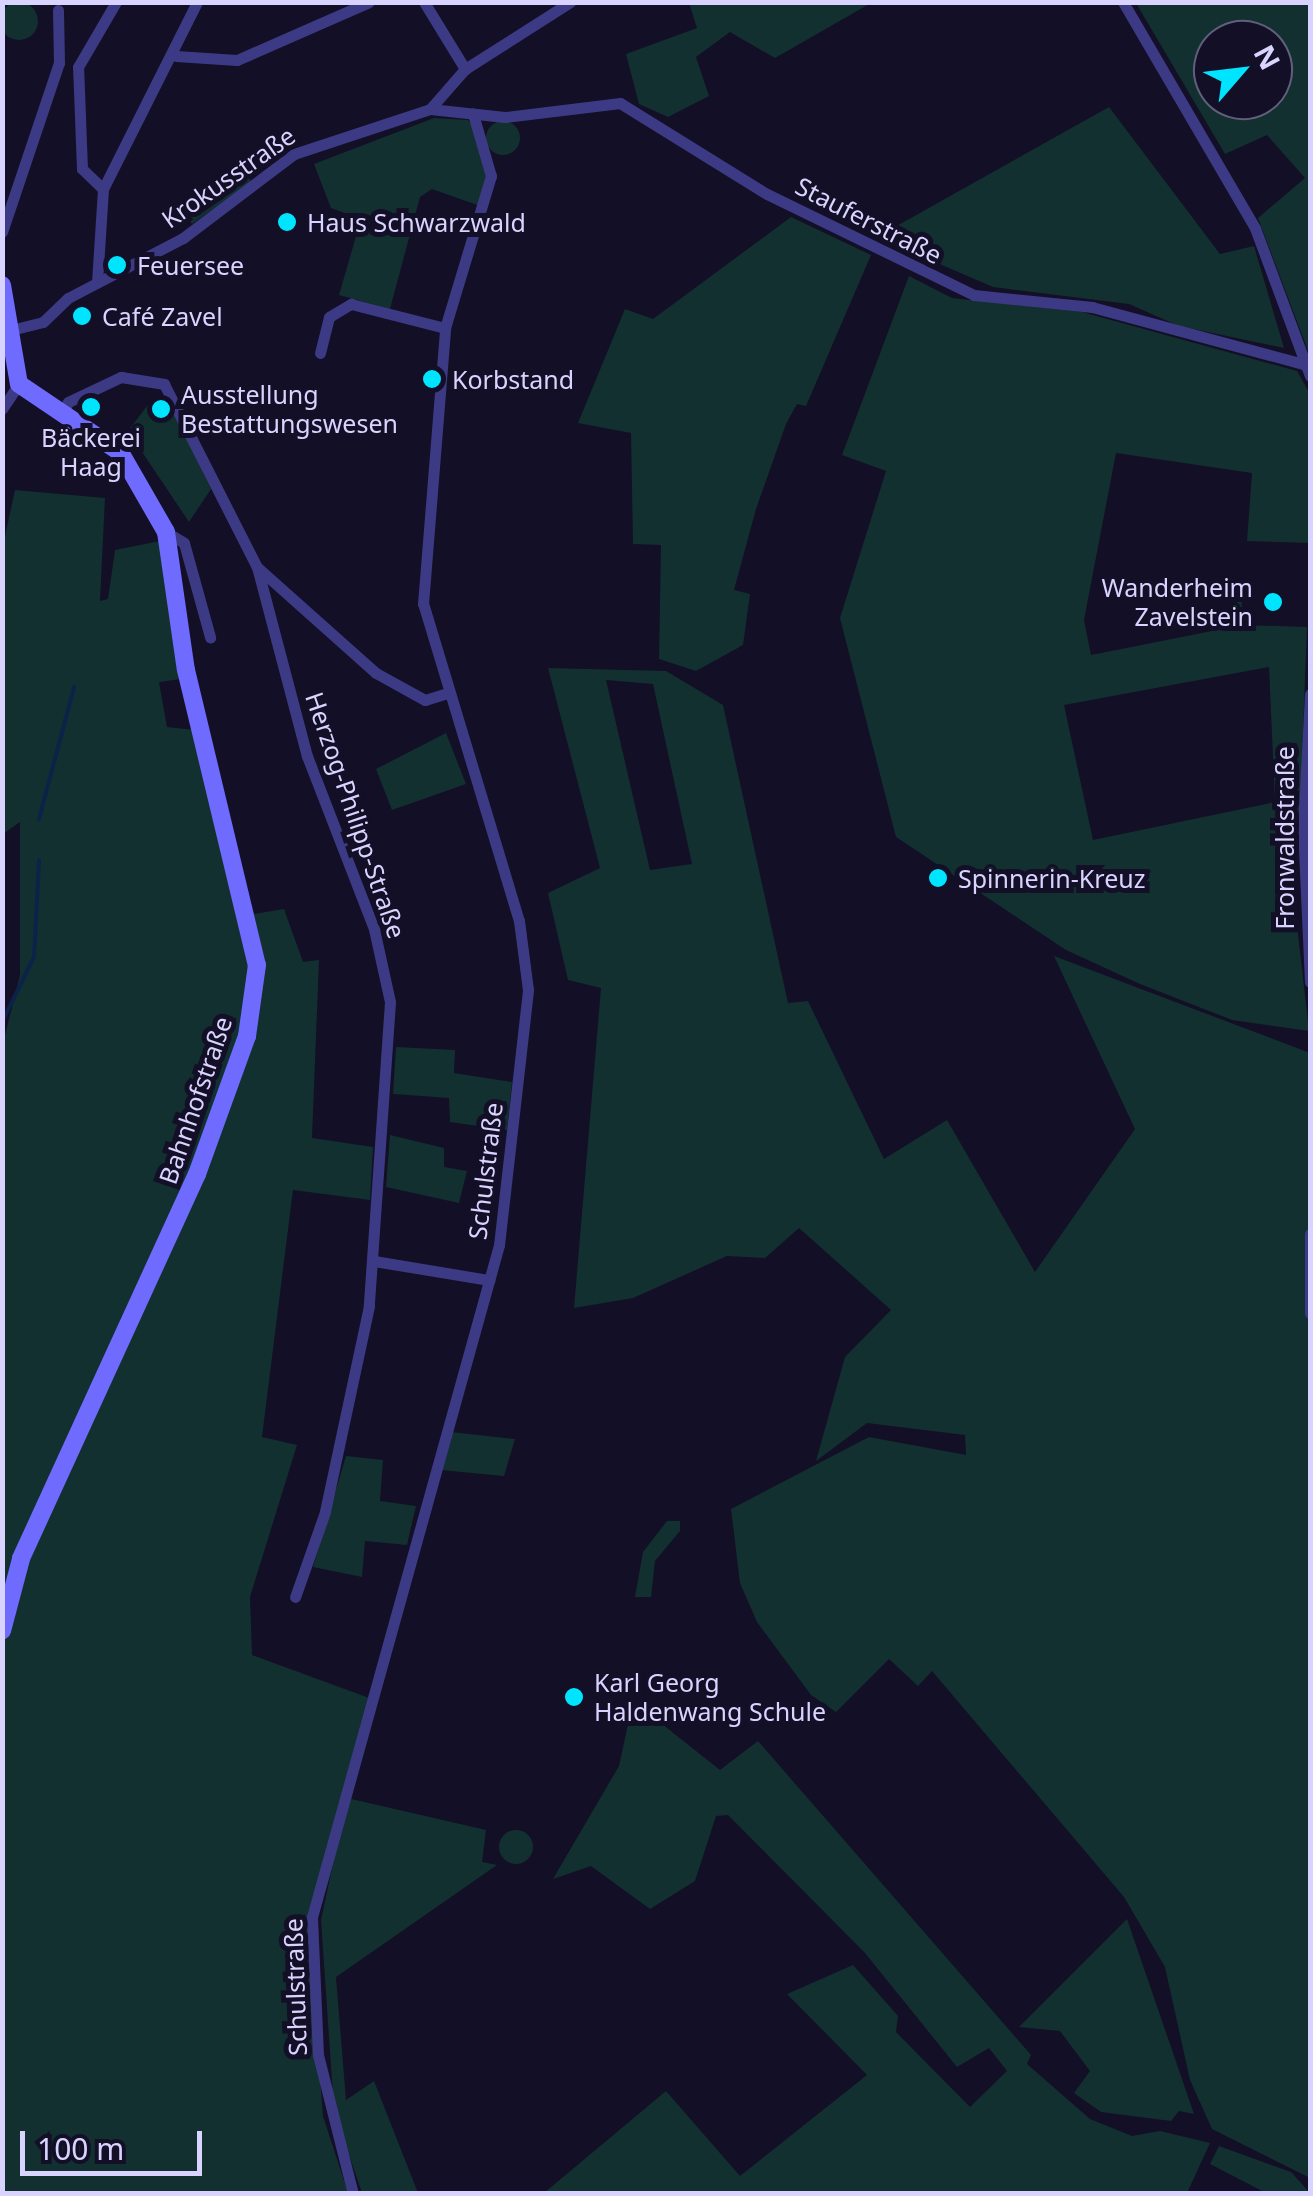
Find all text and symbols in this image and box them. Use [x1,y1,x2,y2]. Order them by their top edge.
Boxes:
north arrow [1193,20,1293,120]
text: N [1246,38,1290,76]
street label: Krokusstraße [156,120,300,234]
street label: Stauferstraße [791,170,947,270]
place label: Haus Schwarzwald [307,207,526,237]
marker: Haus Schwarzwald [276,211,298,233]
place label: Feuersee [137,250,244,280]
marker: Feuersee [106,254,128,276]
place label: Café Zavel [102,301,223,331]
marker: Café Zavel [71,305,93,327]
place label: Korbstand [452,364,574,394]
marker: Korbstand [421,368,443,390]
place label: Ausstellung Bestattungswesen [181,380,398,439]
marker: Bäckerei Haag [80,396,102,418]
marker: Ausstellung Bestattungswesen [150,398,172,420]
place label: Bäckerei Haag [41,423,141,482]
place label: Wanderheim Zavelstein [1102,573,1253,632]
marker: Wanderheim Zavelstein [1262,591,1284,613]
street label: Herzog-Philipp-Straße [300,688,412,942]
street label: Fronwaldstraße [1269,746,1299,930]
place label: Spinnerin-Kreuz [958,863,1145,893]
marker: Spinnerin-Kreuz [927,867,949,889]
street label: Bahnhofstraße [152,1012,238,1188]
street label: Schulstraße [462,1101,508,1241]
place label: Karl Georg Haldenwang Schule [594,1668,826,1727]
marker: Karl Georg Haldenwang Schule [563,1686,585,1708]
street label: Schulstraße [278,1918,312,2056]
scale bar [25,2111,208,2173]
text: 100 m [37,2128,124,2169]

